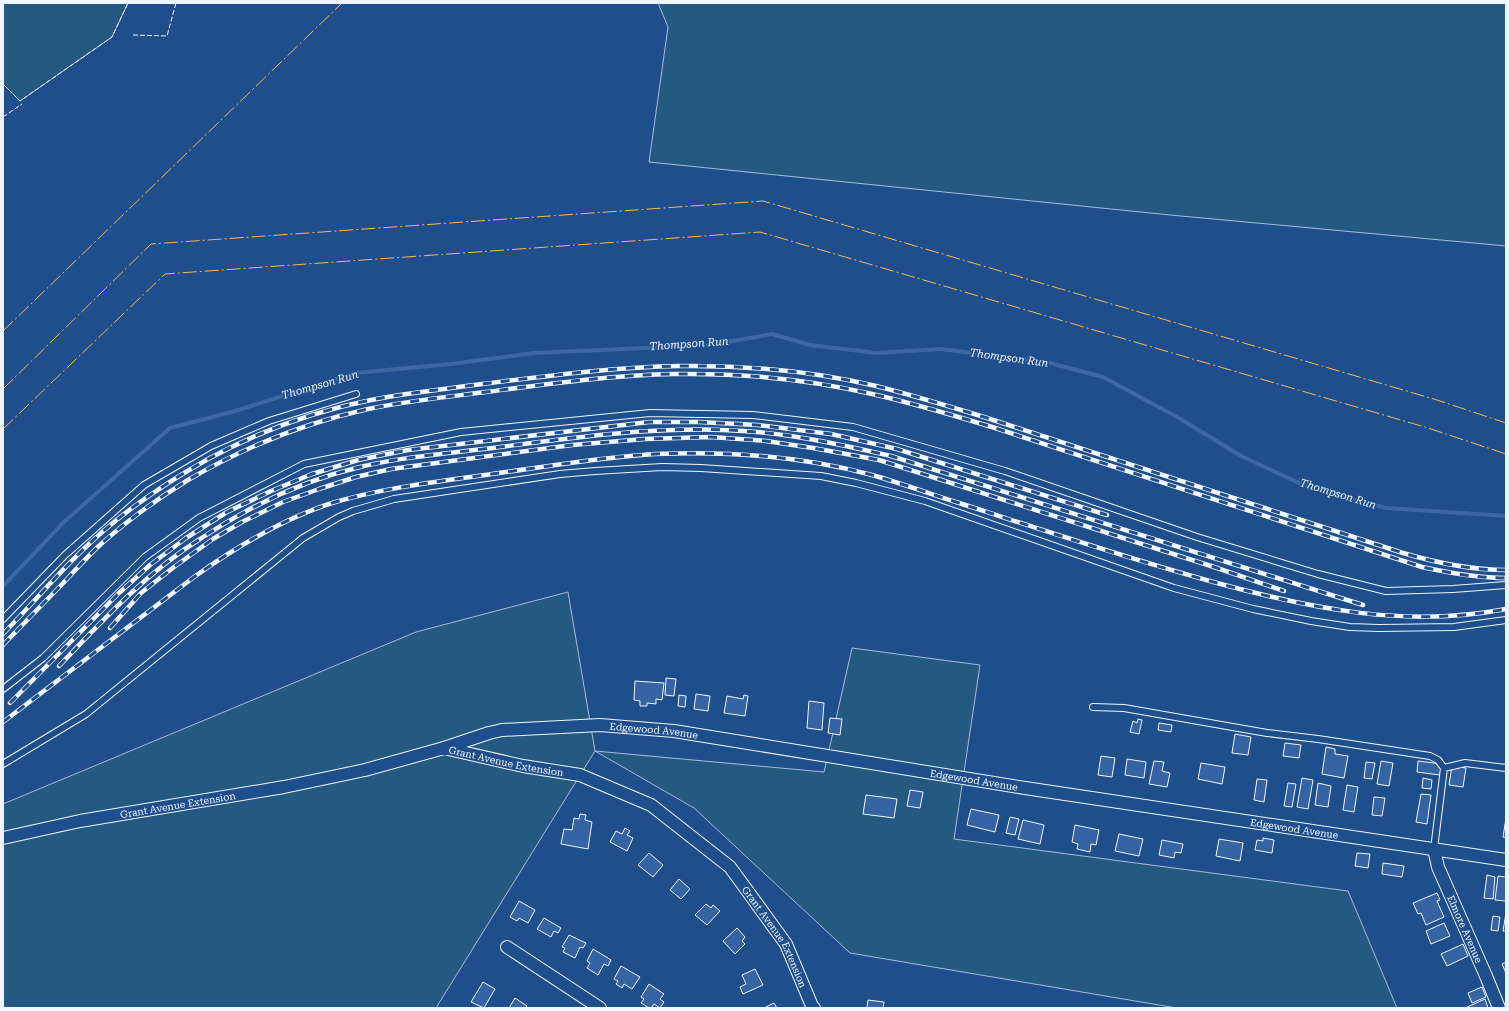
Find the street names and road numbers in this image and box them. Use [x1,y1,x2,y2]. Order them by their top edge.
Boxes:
street label: Edgewood Avenue [609,720,699,740]
street label: Grant Avenue Extension [448,744,565,778]
street label: Edgewood Avenue [929,767,1019,792]
street label: Grant Avenue Extension [119,790,237,820]
street label: Edgewood Avenue [1249,816,1340,840]
street label: Grant Avenue Extension [740,884,809,990]
street label: Elmore Avenue [1446,893,1485,965]

